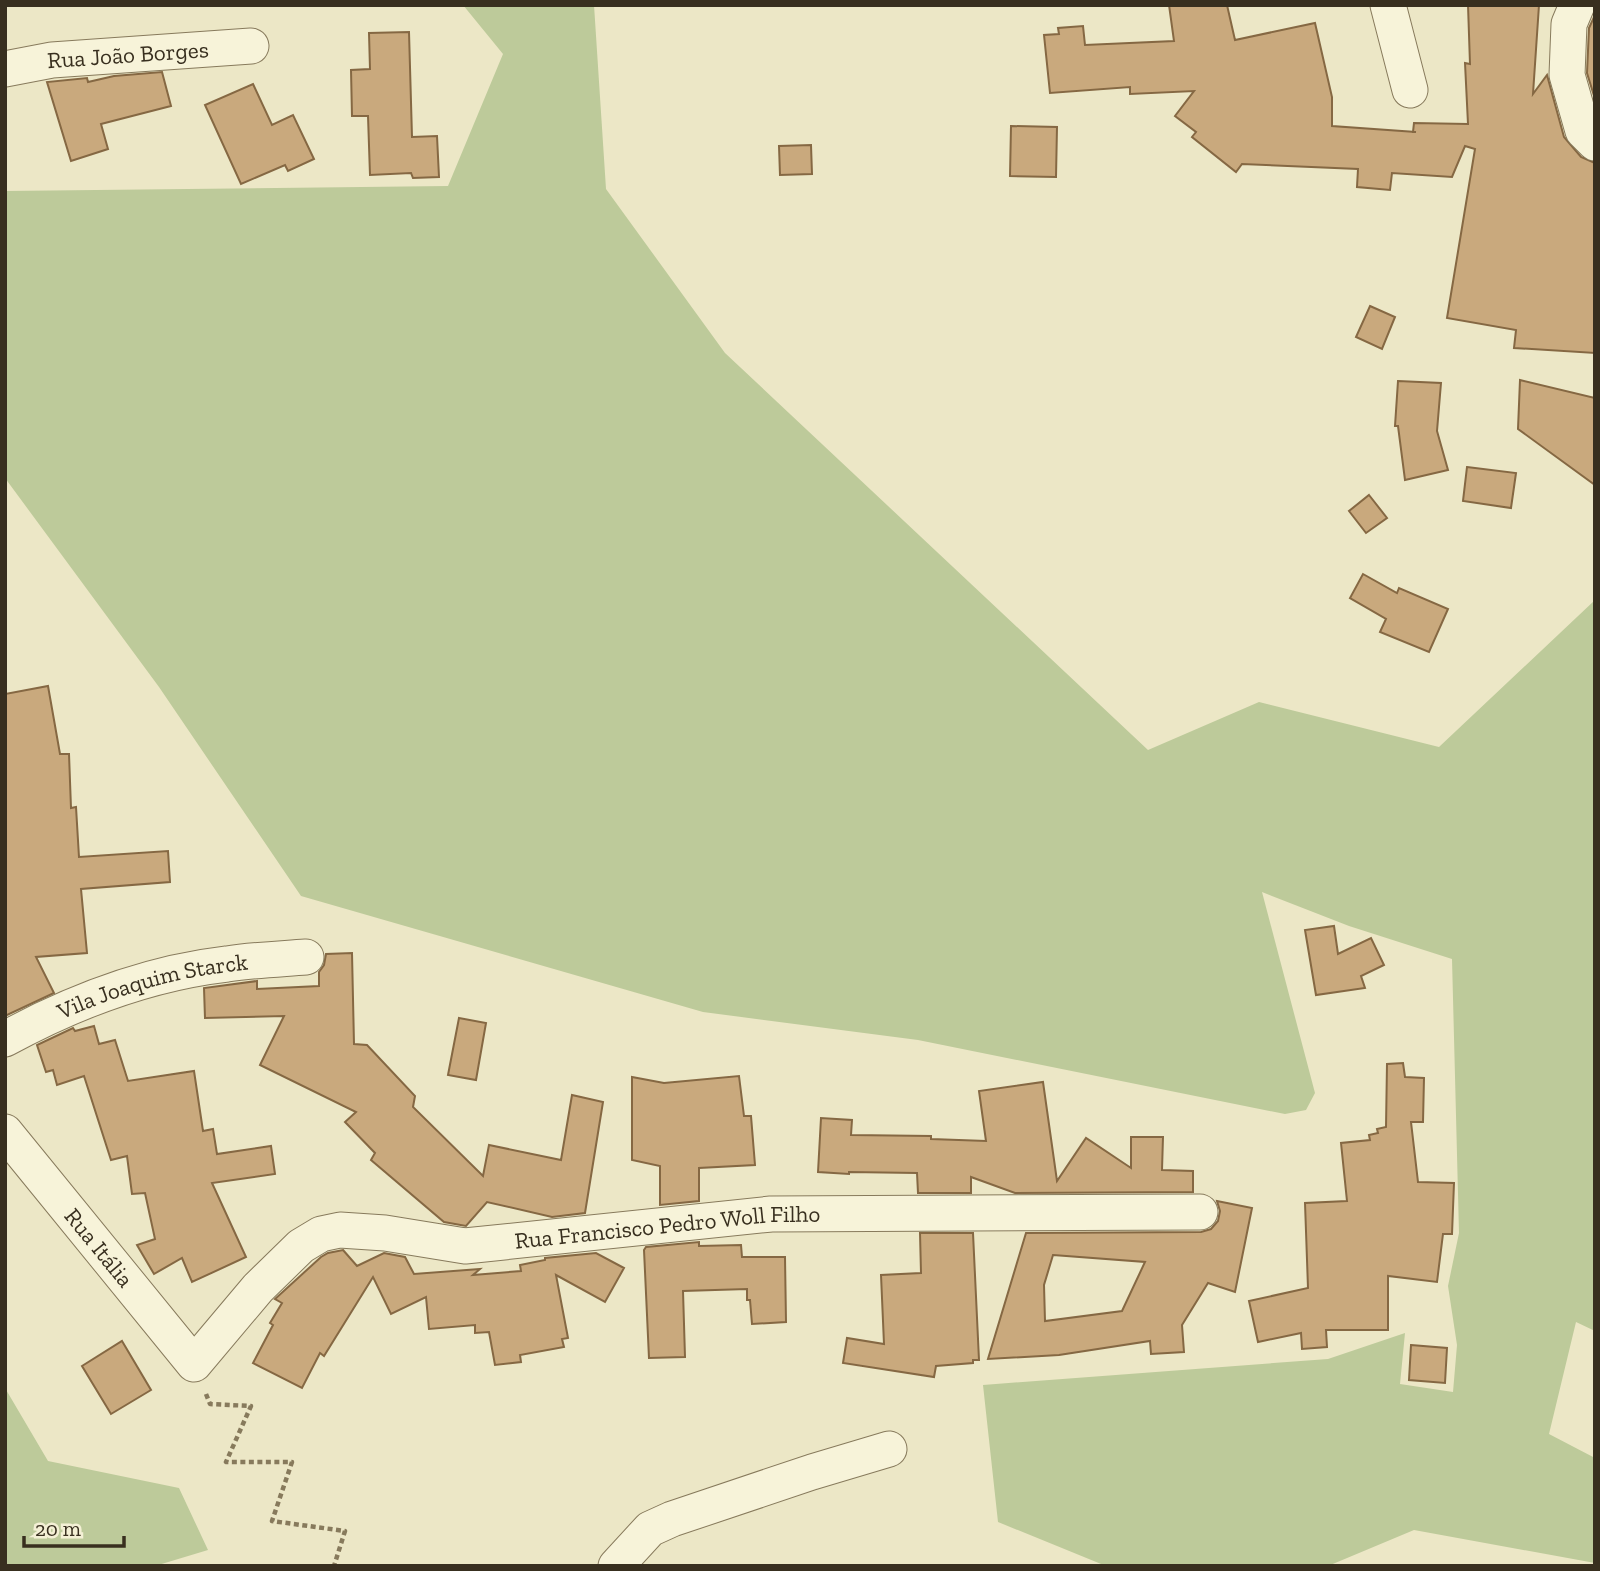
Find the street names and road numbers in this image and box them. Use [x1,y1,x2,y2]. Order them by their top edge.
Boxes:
street label: Rua João Borges [46,35,210,74]
street label: Vila Joaquim Starck [52,947,249,1026]
street label: Rua Francisco Pedro Woll Filho [513,1200,820,1255]
street label: Rua Itália [59,1202,140,1293]

